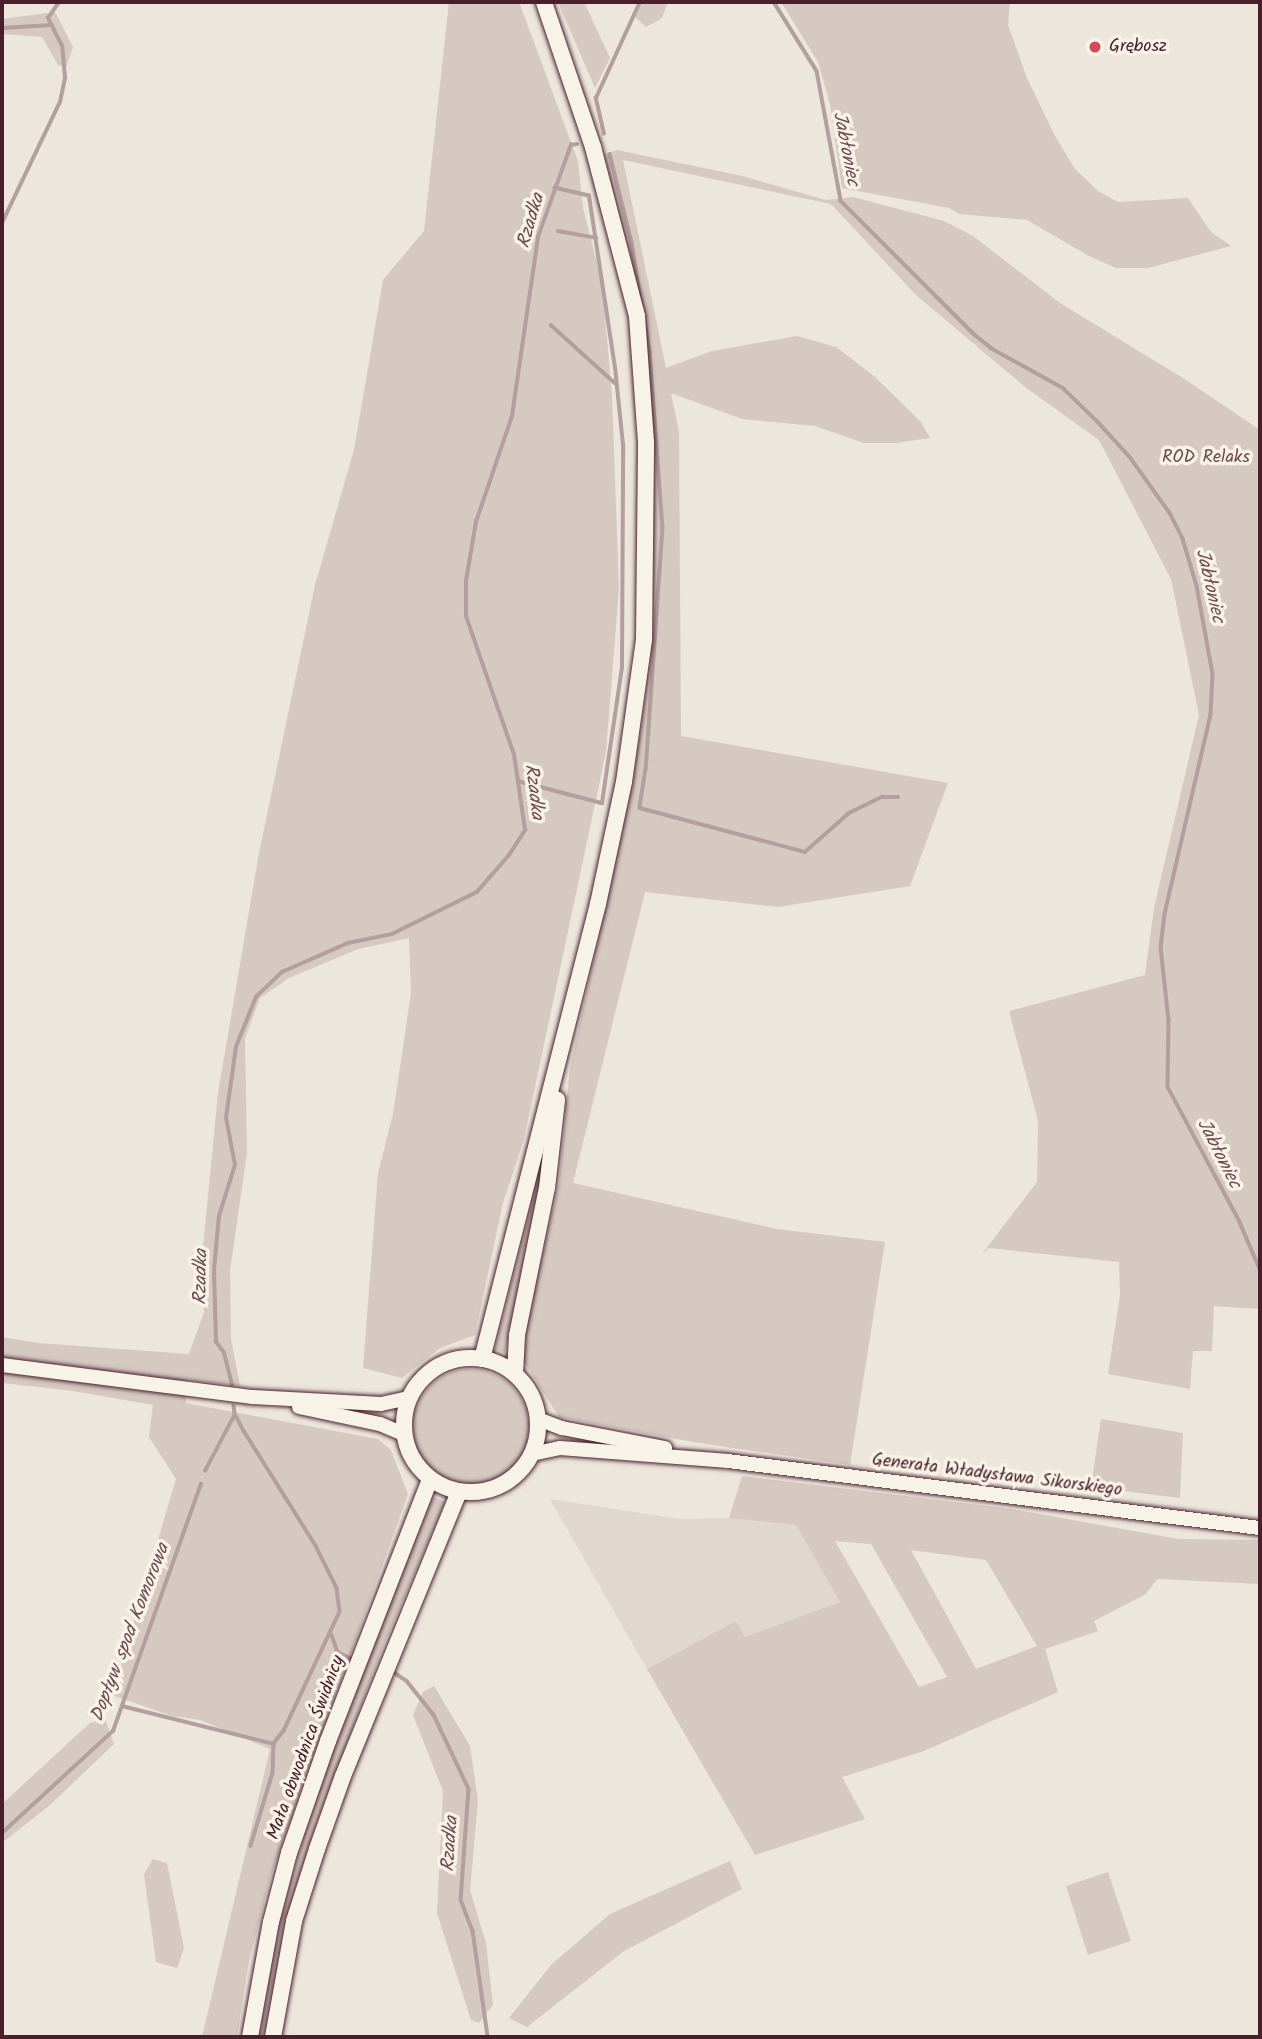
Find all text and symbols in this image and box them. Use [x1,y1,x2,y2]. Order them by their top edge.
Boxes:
place label: Grębosz [1109,36,1167,58]
marker: Grębosz [1087,39,1103,55]
water label: Jabłoniec [827,110,863,188]
water label: Rzadka [513,191,551,251]
park label: ROD Relaks [1162,447,1250,469]
water label: Jabłoniec [1189,547,1229,625]
water label: Rzadka [518,763,548,821]
water label: Jabłoniec [1191,1115,1245,1193]
water label: Rzadka [190,1249,214,1305]
street label: Generała Władysława Sikorskiego [871,1450,1123,1502]
water label: Dopływ spod Komorowa [86,1541,176,1725]
street label: Mała obwodnica Świdnicy [264,1653,350,1843]
water label: Rzadka [438,1815,464,1873]

